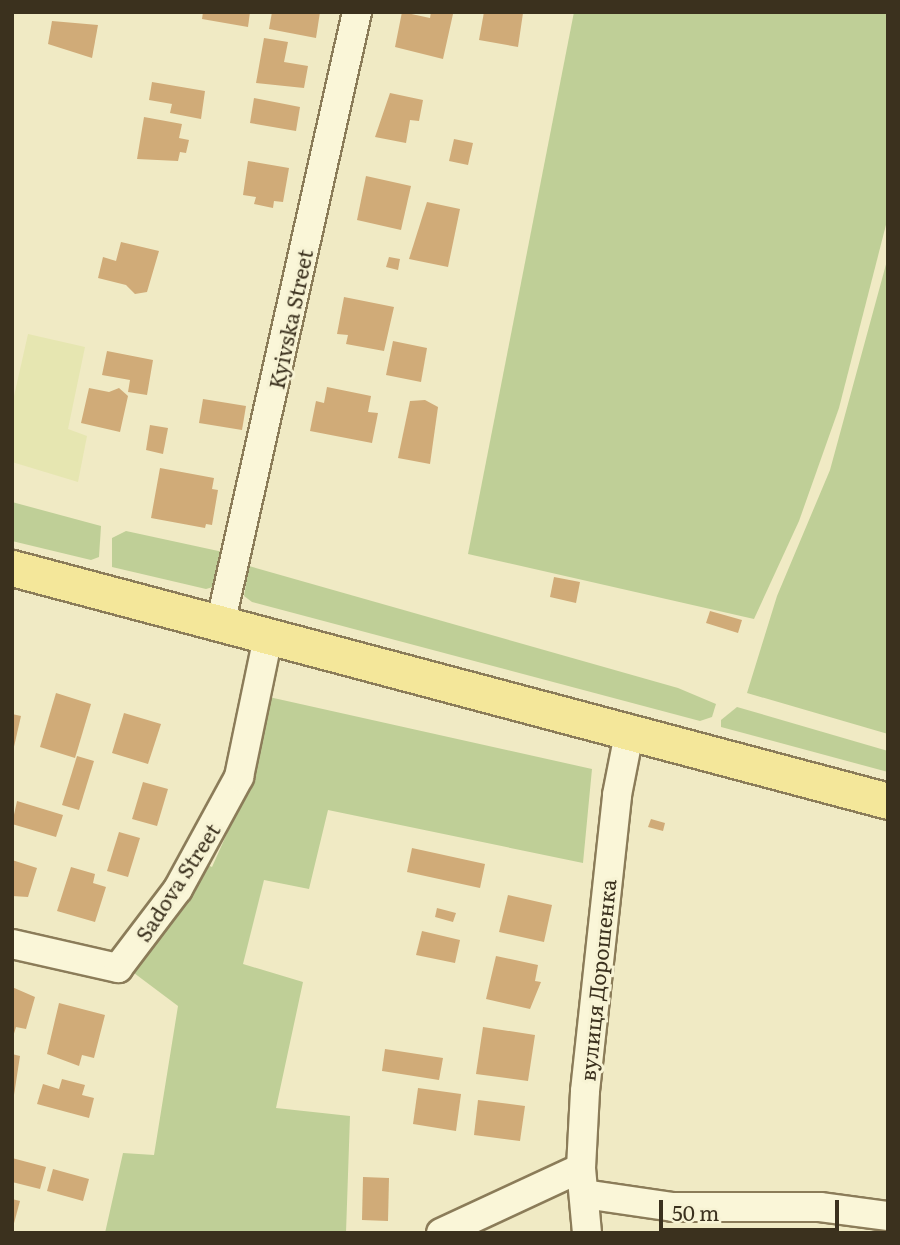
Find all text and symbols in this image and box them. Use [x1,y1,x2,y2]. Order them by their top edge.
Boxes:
street label: Kyivska Street [263,247,317,391]
street label: Sadova Street [129,818,225,946]
street label: вулиця Дорошенка [574,878,620,1082]
scale bar [662,1186,842,1230]
text: 50 m [672,1196,719,1227]

